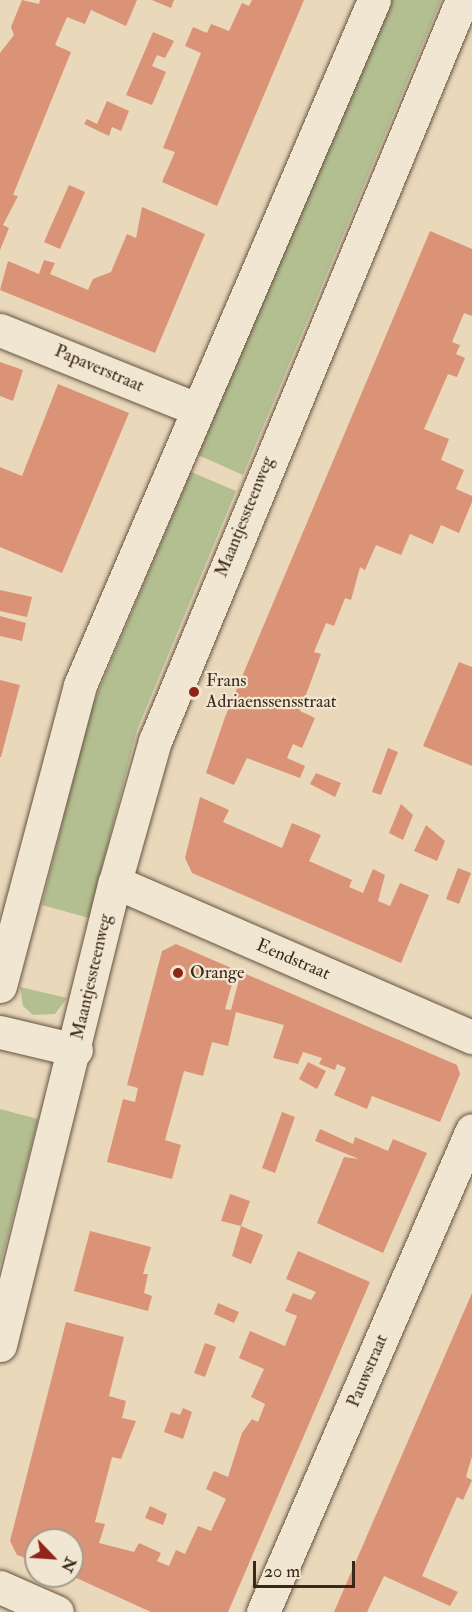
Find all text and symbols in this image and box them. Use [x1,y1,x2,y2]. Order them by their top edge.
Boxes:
street label: Papaverstraat [51,341,147,397]
street label: Maantjessteenweg [211,453,279,581]
place label: Frans Adriaenssensstraat [206,671,337,714]
marker: Frans Adriaenssensstraat [187,685,201,699]
street label: Maantjessteenweg [67,912,117,1042]
street label: Eendstraat [253,935,333,985]
place label: Orange [190,962,244,984]
marker: Orange [171,966,185,980]
street label: Pauwstraat [343,1331,393,1411]
north arrow [24,1528,84,1588]
scale bar [256,1549,358,1587]
text: N [56,1554,81,1575]
text: 20 m [264,1560,300,1583]

